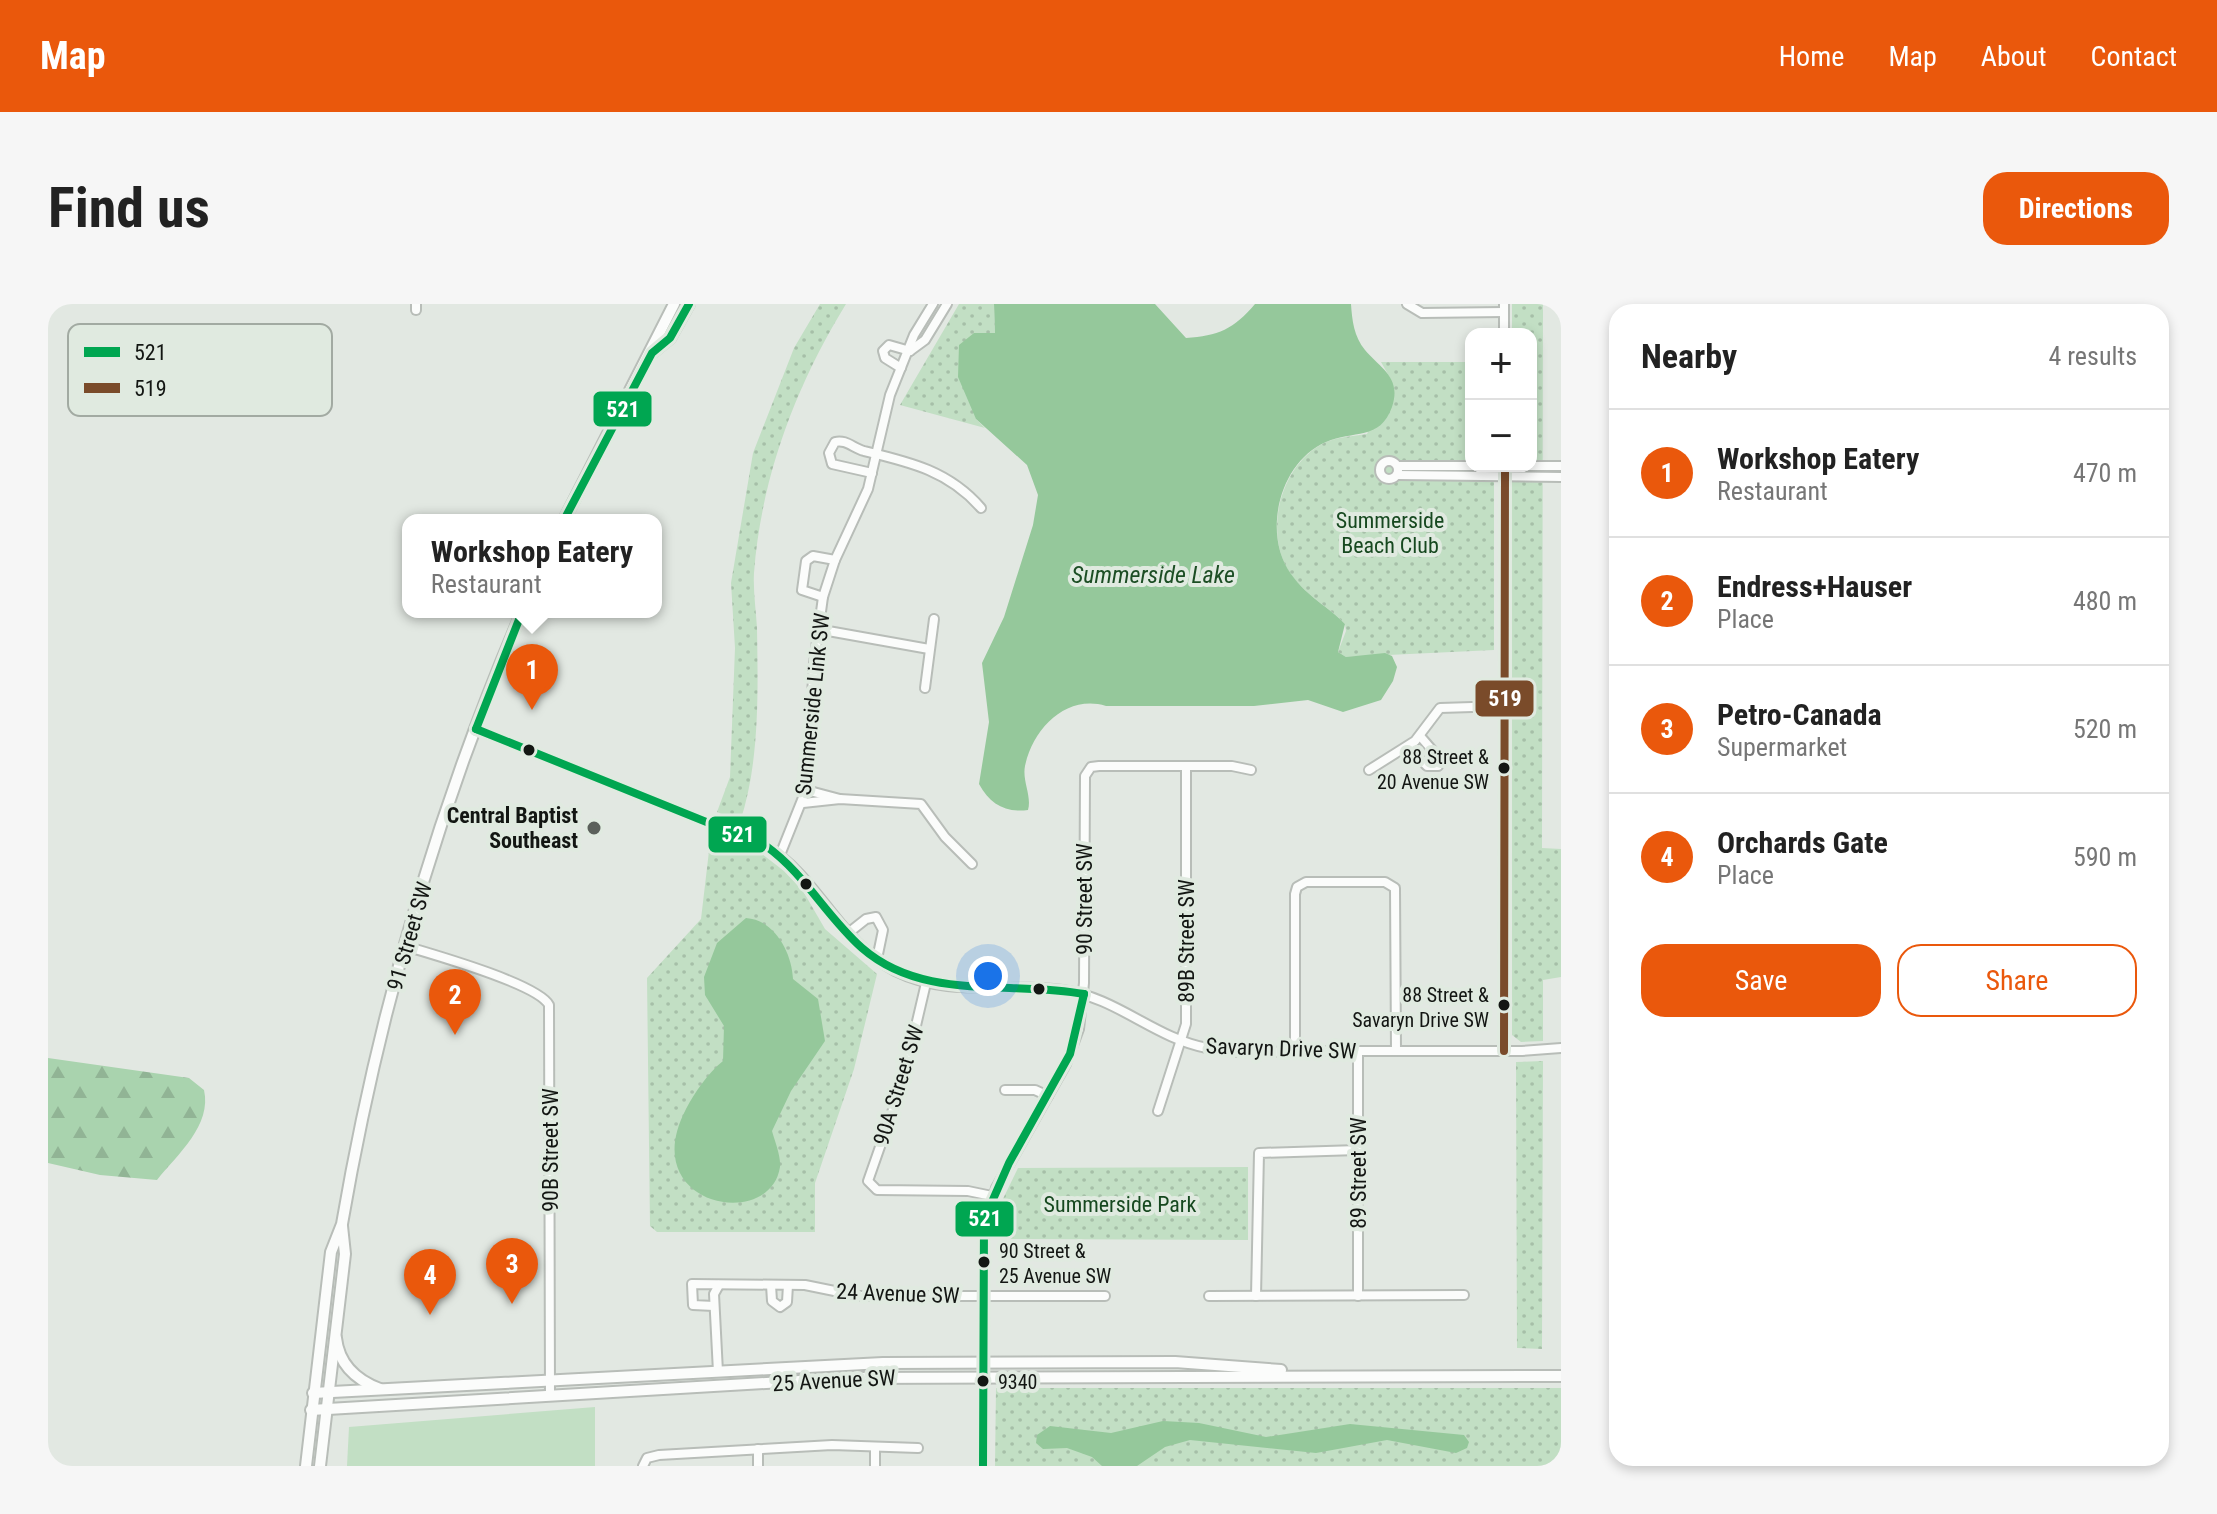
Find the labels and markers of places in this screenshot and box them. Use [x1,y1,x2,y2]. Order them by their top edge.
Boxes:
pin: 1 [506,644,558,710]
unlabelled marker [521,742,537,758]
place label: 88 Street & 20 Avenue SW [1377,745,1489,794]
marker: 88 Street & 20 Avenue SW [1496,760,1512,776]
place label: Central Baptist Southeast [447,803,578,853]
marker: Central Baptist Southeast [585,819,603,837]
unlabelled marker [798,876,814,892]
pin: 2 [429,969,481,1035]
unlabelled marker [1031,981,1047,997]
place label: 88 Street & Savaryn Drive SW [1352,983,1489,1032]
marker: 88 Street & Savaryn Drive SW [1496,997,1512,1013]
pin: 3 [486,1238,538,1304]
place label: 90 Street & 25 Avenue SW [999,1239,1111,1288]
pin: 4 [404,1249,456,1315]
marker: 90 Street & 25 Avenue SW [976,1254,992,1270]
place label: 9340 [998,1370,1038,1394]
marker: 9340 [975,1373,991,1389]

